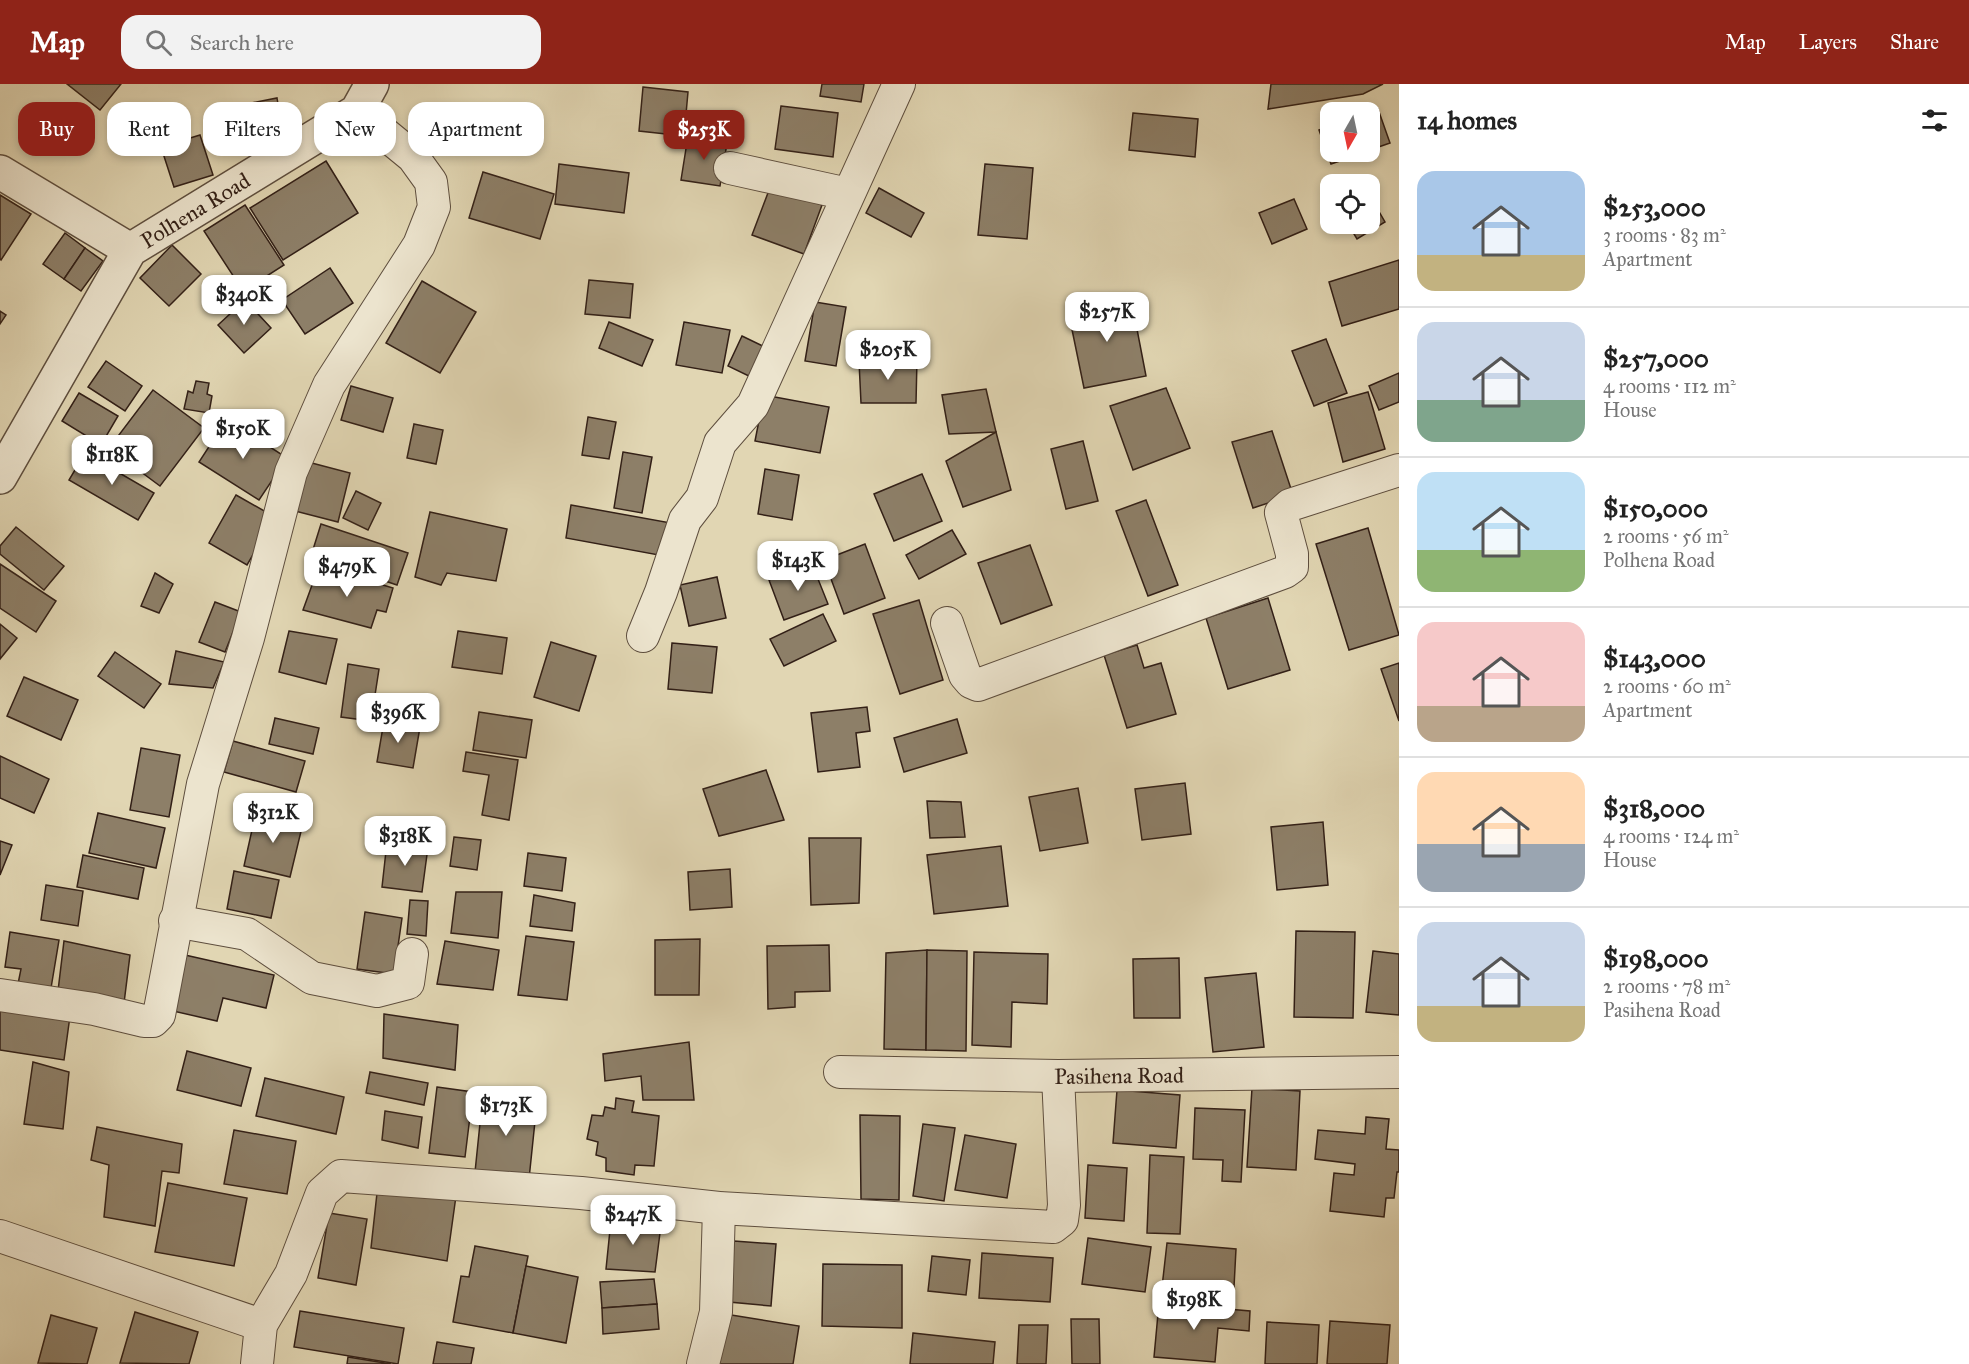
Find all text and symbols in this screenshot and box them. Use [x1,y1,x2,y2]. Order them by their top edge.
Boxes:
search box [121,15,541,69]
text: Map [30,25,85,60]
icon: search [142,26,175,59]
text: Search here [190,29,294,56]
text: Map [1725,29,1766,55]
text: Layers [1799,29,1857,55]
text: Share [1890,29,1939,55]
chip: Buy [18,102,95,156]
chip: Rent [107,102,191,156]
chip: Filters [203,102,302,156]
chip: New [314,102,396,156]
chip: Apartment [408,102,544,156]
north arrow [1320,102,1380,162]
map controls [1320,102,1380,234]
text: 14 homes [1417,104,1517,136]
icon: filters [1918,104,1951,137]
pin: $253K [662,110,746,161]
text: $253K [677,117,731,141]
street label: Polhena Road [136,167,255,254]
button: locate [1320,174,1380,234]
text: $253,000 [1603,191,1706,223]
icon: home [1465,195,1537,267]
text: 3 rooms · 83 m² [1603,223,1726,247]
text: Apartment [1603,247,1692,271]
pin: $340K [202,275,286,326]
text: $340K [216,282,272,306]
pin: $257K [1065,292,1149,343]
text: $257K [1079,299,1135,323]
pin: $205K [846,330,930,381]
text: $205K [860,337,917,361]
text: $257,000 [1603,342,1709,374]
icon: home [1465,346,1537,418]
text: 4 rooms · 112 m² [1603,374,1736,398]
text: House [1603,398,1657,422]
pin: $150K [201,409,285,460]
text: $150K [216,416,270,440]
pin: $118K [70,435,154,486]
text: $118K [86,442,138,466]
text: $150,000 [1603,492,1708,524]
icon: home [1465,496,1537,568]
text: 2 rooms · 56 m² [1603,524,1729,548]
pin: $143K [756,541,840,592]
pin: $479K [305,547,389,598]
text: $143K [771,548,825,572]
text: Polhena Road [1603,548,1715,572]
text: $479K [318,554,376,578]
text: $143,000 [1603,642,1706,674]
icon: home [1465,646,1537,718]
text: 2 rooms · 60 m² [1603,674,1731,698]
pin: $396K [356,693,440,744]
text: Apartment [1603,698,1692,722]
text: $396K [370,700,426,724]
text: $318,000 [1603,792,1705,824]
pin: $312K [231,793,315,844]
icon: home [1465,796,1537,868]
text: $312K [247,800,299,824]
pin: $318K [363,816,447,867]
text: $318K [379,823,431,847]
text: 4 rooms · 124 m² [1603,824,1739,848]
text: House [1603,848,1657,872]
text: $198,000 [1603,942,1709,974]
icon: home [1465,946,1537,1018]
text: 2 rooms · 78 m² [1603,974,1730,998]
text: Pasihena Road [1603,998,1721,1022]
street label: Pasihena Road [1054,1062,1184,1090]
pin: $173K [464,1086,548,1137]
text: $173K [480,1093,532,1117]
pin: $247K [591,1195,675,1246]
text: $247K [604,1202,662,1226]
pin: $198K [1152,1280,1236,1331]
text: $198K [1166,1287,1222,1311]

